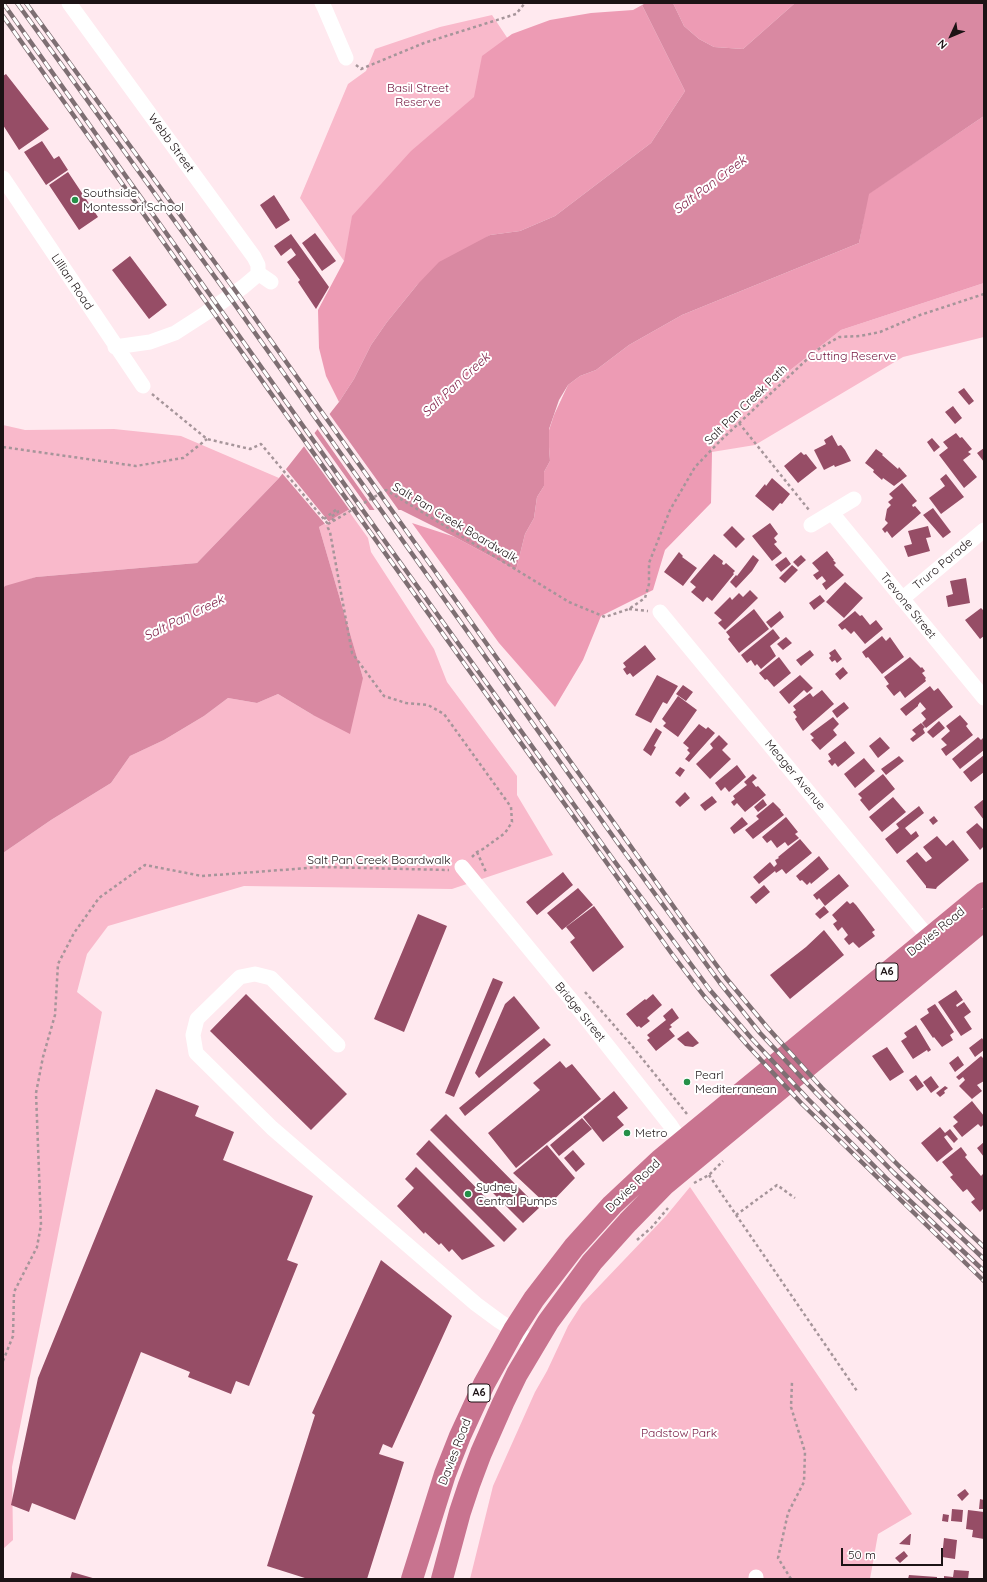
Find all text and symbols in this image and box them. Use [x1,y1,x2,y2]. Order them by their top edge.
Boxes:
north arrow [931,16,971,56]
text: N [935,37,950,52]
park label: Basil Street Reserve [387,81,449,109]
street label: Webb Street [145,111,197,175]
water label: Salt Pan Creek [670,152,750,218]
place label: Southside Montessori School [83,186,184,214]
marker: Southside Montessori School [70,195,80,205]
street label: Lillian Road [48,251,96,313]
water label: Salt Pan Creek [419,349,493,421]
park label: Cutting Reserve [808,349,896,363]
street label: Salt Pan Creek Path [702,362,790,448]
street label: Salt Pan Creek Boardwalk [390,480,520,566]
street label: Truro Parade [910,535,976,593]
street label: Trevone Street [877,570,939,642]
water label: Salt Pan Creek [141,592,227,644]
street label: Meager Avenue [762,737,828,813]
street label: Salt Pan Creek Boardwalk [307,853,451,867]
street label: Davies Road [904,904,968,960]
road number: A6 [876,963,898,981]
street label: Bridge Street [552,979,608,1045]
place label: Pearl Mediterranean [695,1068,777,1096]
marker: Pearl Mediterranean [682,1077,692,1087]
place label: Metro [635,1126,667,1140]
marker: Metro [622,1128,632,1138]
street label: Davies Road [603,1156,663,1216]
place label: Sydney Central Pumps [476,1180,557,1208]
marker: Sydney Central Pumps [463,1189,473,1199]
road number: A6 [468,1384,490,1402]
street label: Davies Road [436,1417,474,1487]
park label: Padstow Park [641,1426,717,1440]
scale bar [843,1540,945,1566]
text: 50 m [848,1547,876,1562]

